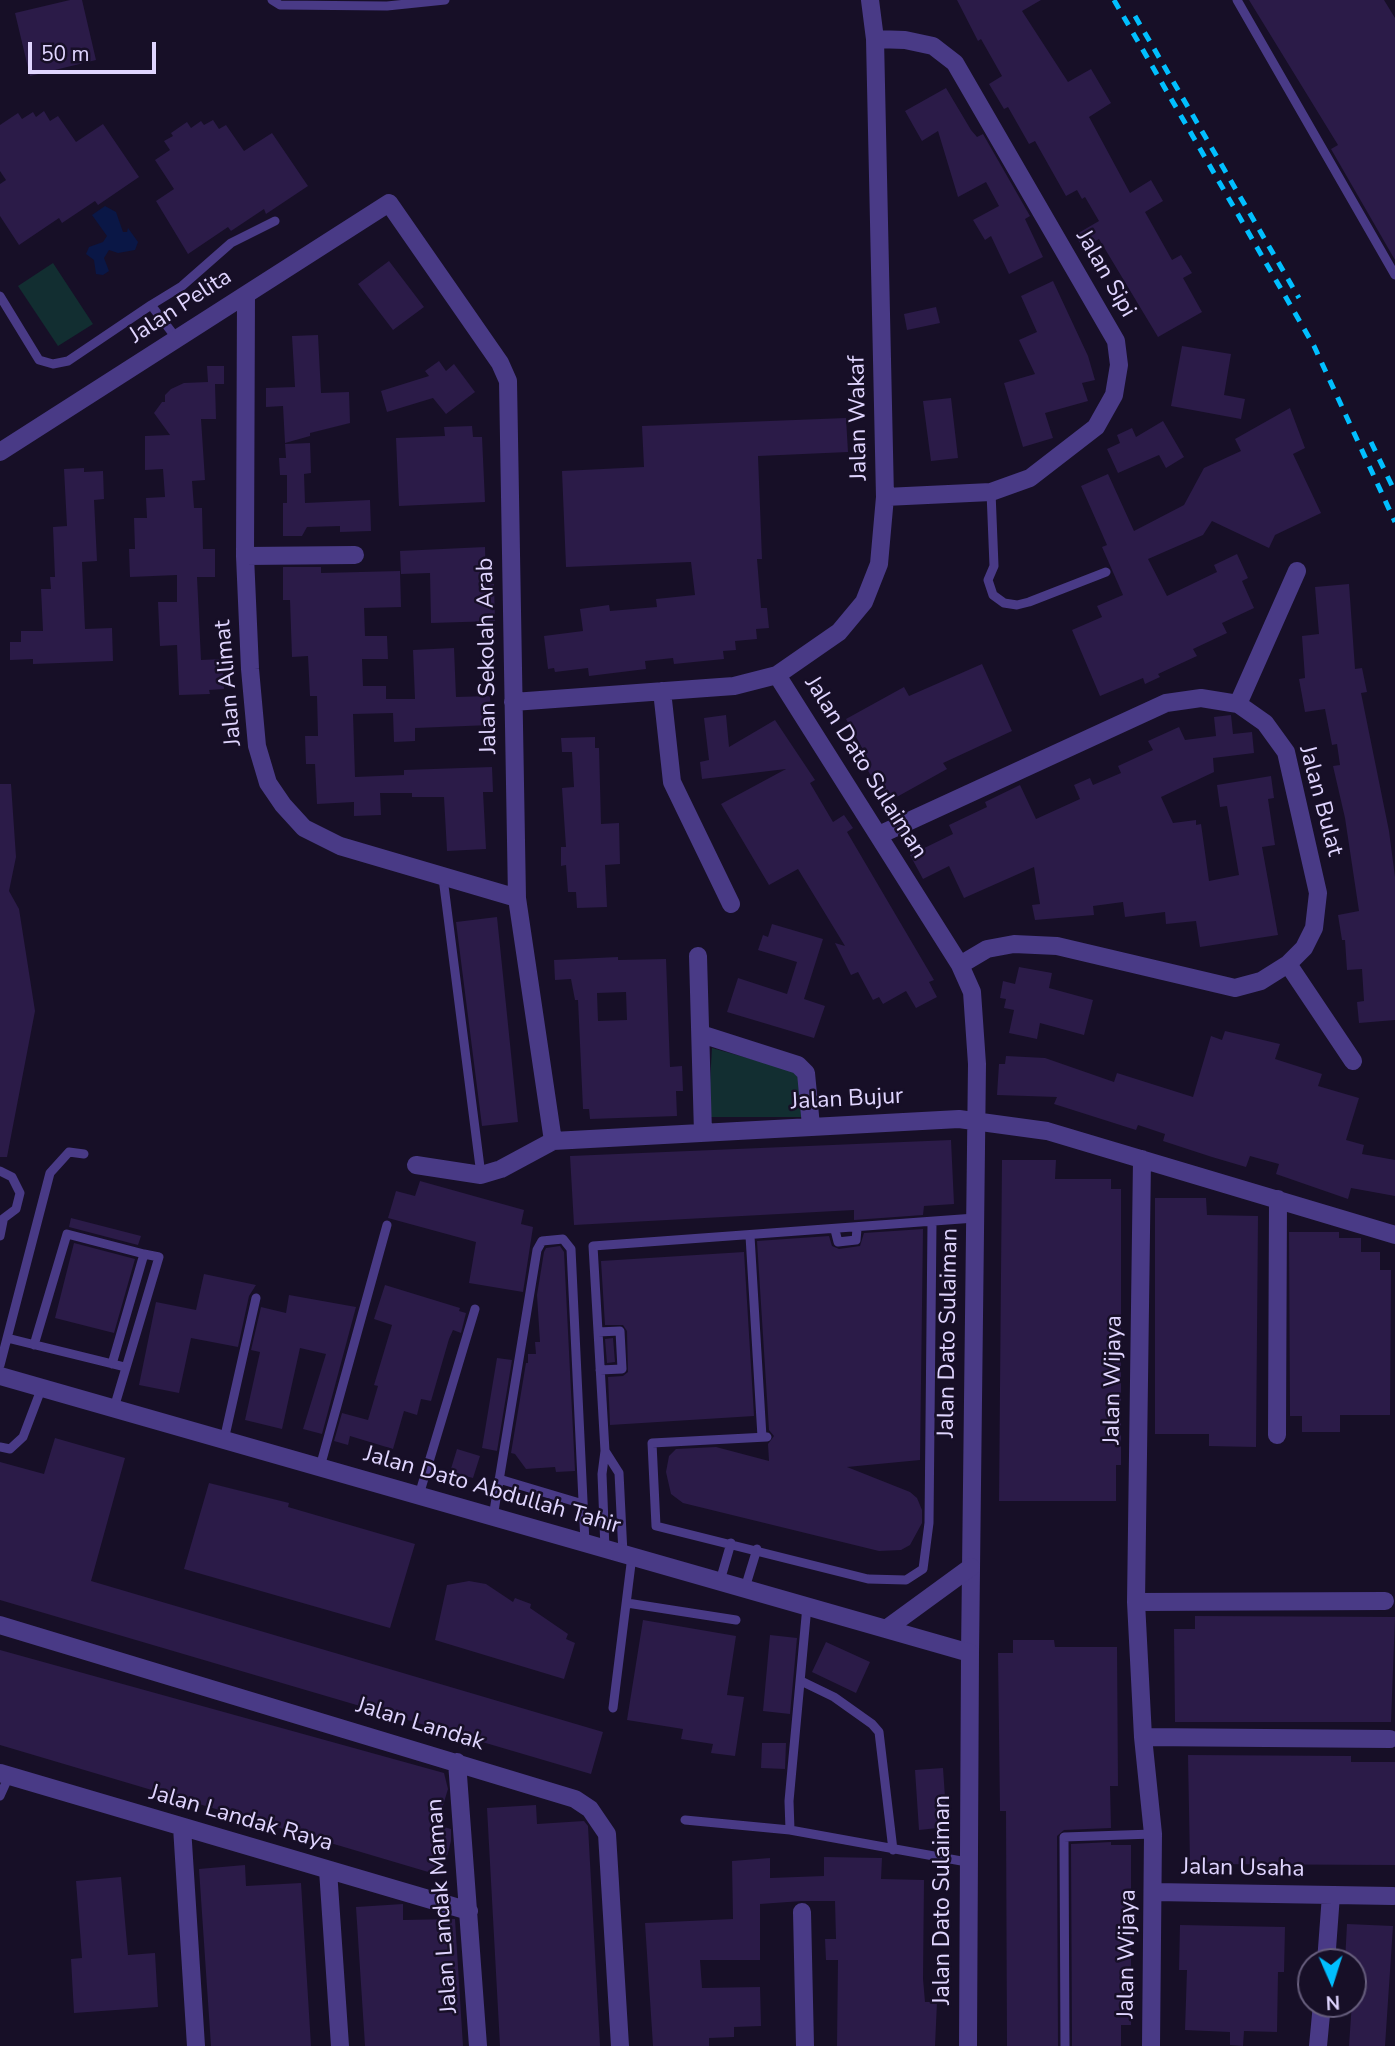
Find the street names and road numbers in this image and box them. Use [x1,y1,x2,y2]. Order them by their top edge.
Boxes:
street label: Jalan Sipi [1069,226,1141,322]
street label: Jalan Pelita [125,264,237,350]
street label: Jalan Wakaf [844,355,874,481]
street label: Jalan Sekolah Arab [472,558,504,754]
street label: Jalan Alimat [210,619,248,747]
street label: Jalan Dato Sulaiman [798,672,932,864]
street label: Jalan Bulat [1292,743,1348,859]
street label: Jalan Bujur [790,1083,904,1117]
street label: Jalan Dato Sulaiman [933,1228,965,1438]
street label: Jalan Wijaya [1099,1315,1129,1445]
street label: Jalan Dato Abdullah Tahir [360,1441,624,1541]
street label: Jalan Landak [353,1692,487,1758]
street label: Jalan Landak Raya [146,1780,336,1858]
street label: Jalan Dato Sulaiman [929,1795,957,2005]
street label: Jalan Landak Maman [422,1798,464,2014]
street label: Jalan Usaha [1181,1854,1305,1884]
street label: Jalan Wijaya [1113,1889,1143,2019]

